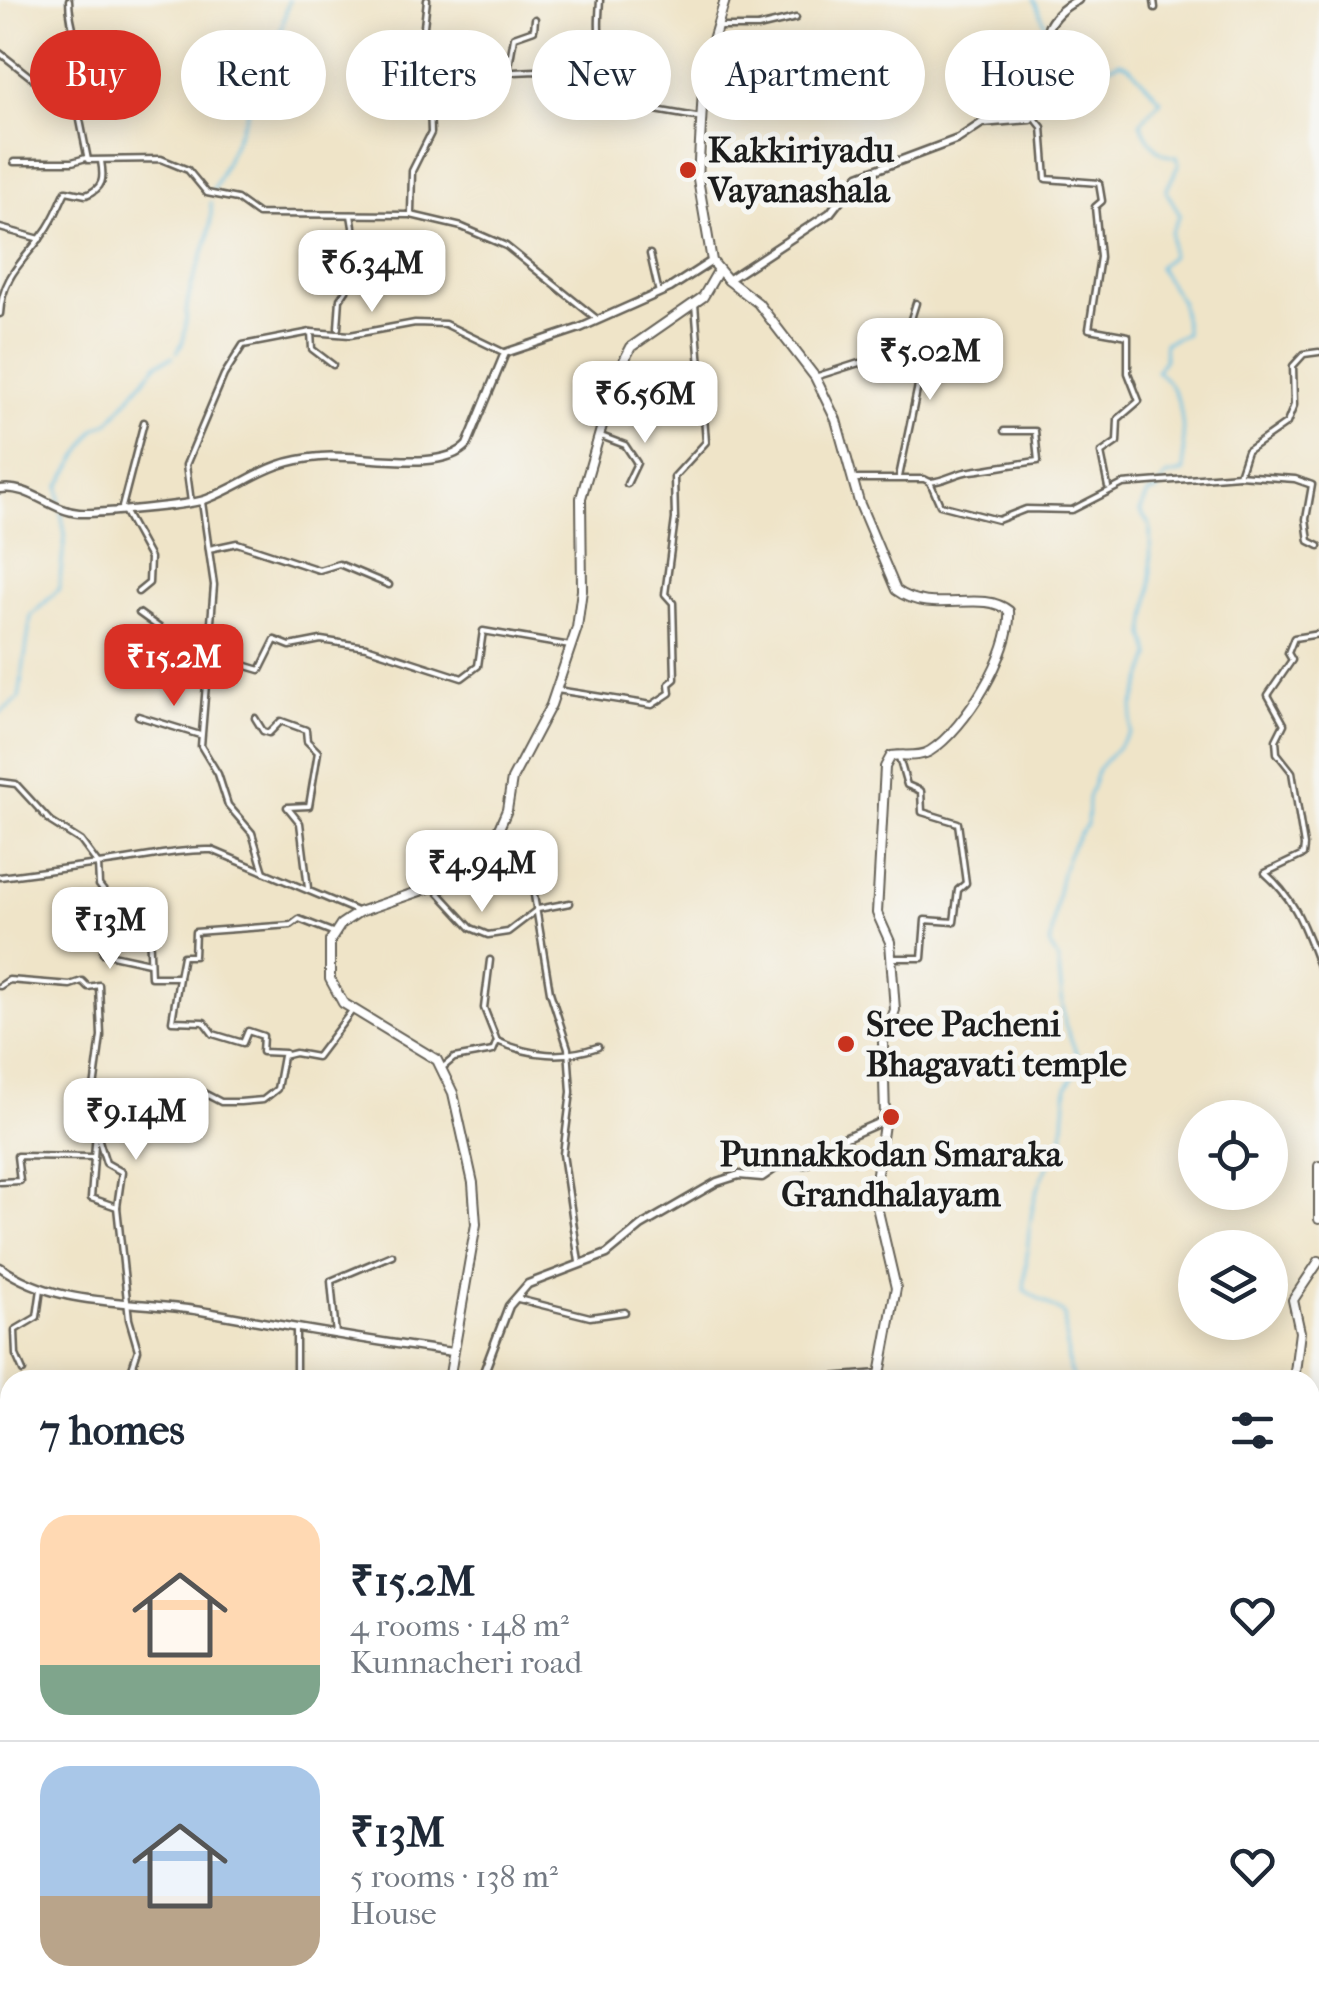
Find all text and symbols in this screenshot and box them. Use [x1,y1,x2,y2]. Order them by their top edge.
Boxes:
chip: Buy [30,30,161,120]
chip: Rent [181,30,326,120]
chip: Filters [346,30,512,120]
chip: New [532,30,671,120]
chip: Apartment [691,30,925,120]
chip: House [945,30,1110,120]
place label: Kakkiriyadu Vayanashala [707,130,894,211]
marker: Kakkiriyadu Vayanashala [677,159,699,181]
pin: ₹6.34M [291,230,453,315]
text: ₹6.34M [320,244,424,281]
pin: ₹5.02M [849,318,1011,403]
text: ₹5.02M [879,332,981,369]
pin: ₹6.56M [564,361,726,446]
text: ₹6.56M [595,375,695,412]
pin: ₹15.2M [93,624,255,709]
text: ₹15.2M [126,638,222,675]
pin: ₹4.94M [401,830,563,915]
text: ₹4.94M [428,844,536,881]
pin: ₹13M [51,887,169,972]
text: ₹13M [74,901,146,938]
place label: Sree Pacheni Bhagavati temple [866,1004,1128,1085]
marker: Sree Pacheni Bhagavati temple [835,1033,857,1055]
pin: ₹9.14M [55,1078,217,1163]
text: ₹9.14M [86,1092,186,1129]
map controls [1178,1100,1288,1340]
button: locate [1178,1100,1288,1210]
marker: Punnakkodan Smaraka Grandhalayam [880,1106,902,1128]
place label: Punnakkodan Smaraka Grandhalayam [720,1134,1063,1215]
button: layers [1178,1230,1288,1340]
icon: filters [1225,1403,1280,1458]
text: 7 homes [40,1406,185,1455]
icon: home [120,1555,240,1675]
text: ₹15.2M [350,1557,475,1606]
icon: heart [1225,1588,1280,1643]
text: 4 rooms · 148 m² [350,1607,569,1644]
text: Kunnacheri road [350,1644,582,1681]
icon: home [120,1806,240,1926]
text: ₹13M [350,1808,445,1857]
icon: heart [1225,1839,1280,1894]
text: 5 rooms · 138 m² [350,1858,558,1895]
text: House [350,1895,437,1932]

